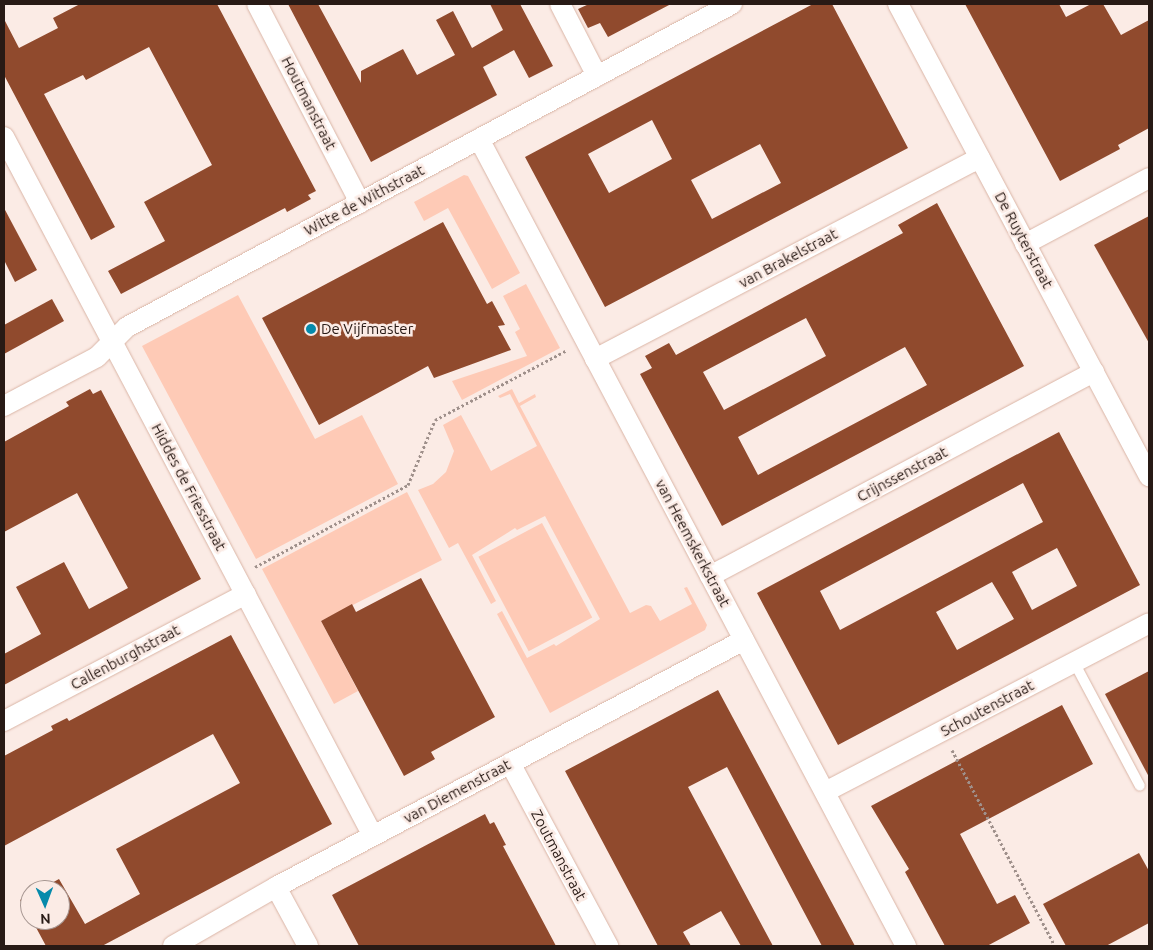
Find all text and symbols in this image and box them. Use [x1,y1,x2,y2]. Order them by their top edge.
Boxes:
street label: Houtmanstraat [278,53,340,153]
street label: Witte de Withstraat [301,161,427,239]
street label: De Ruyterstraat [991,189,1057,291]
street label: van Brakelstraat [736,225,840,291]
place label: De Vijfmaster [321,320,413,338]
marker: De Vijfmaster [305,323,317,335]
street label: Hiddes de Friesstraat [148,420,230,554]
street label: Crijnssenstraat [854,443,950,505]
street label: van Heemskerkstraat [652,476,734,610]
street label: Callenburghstraat [67,621,183,693]
street label: Schoutenstraat [937,676,1037,740]
street label: van Diemenstraat [400,755,514,827]
street label: Zoutmanstraat [528,807,590,903]
north arrow [20,880,70,930]
text: N [40,911,51,927]

